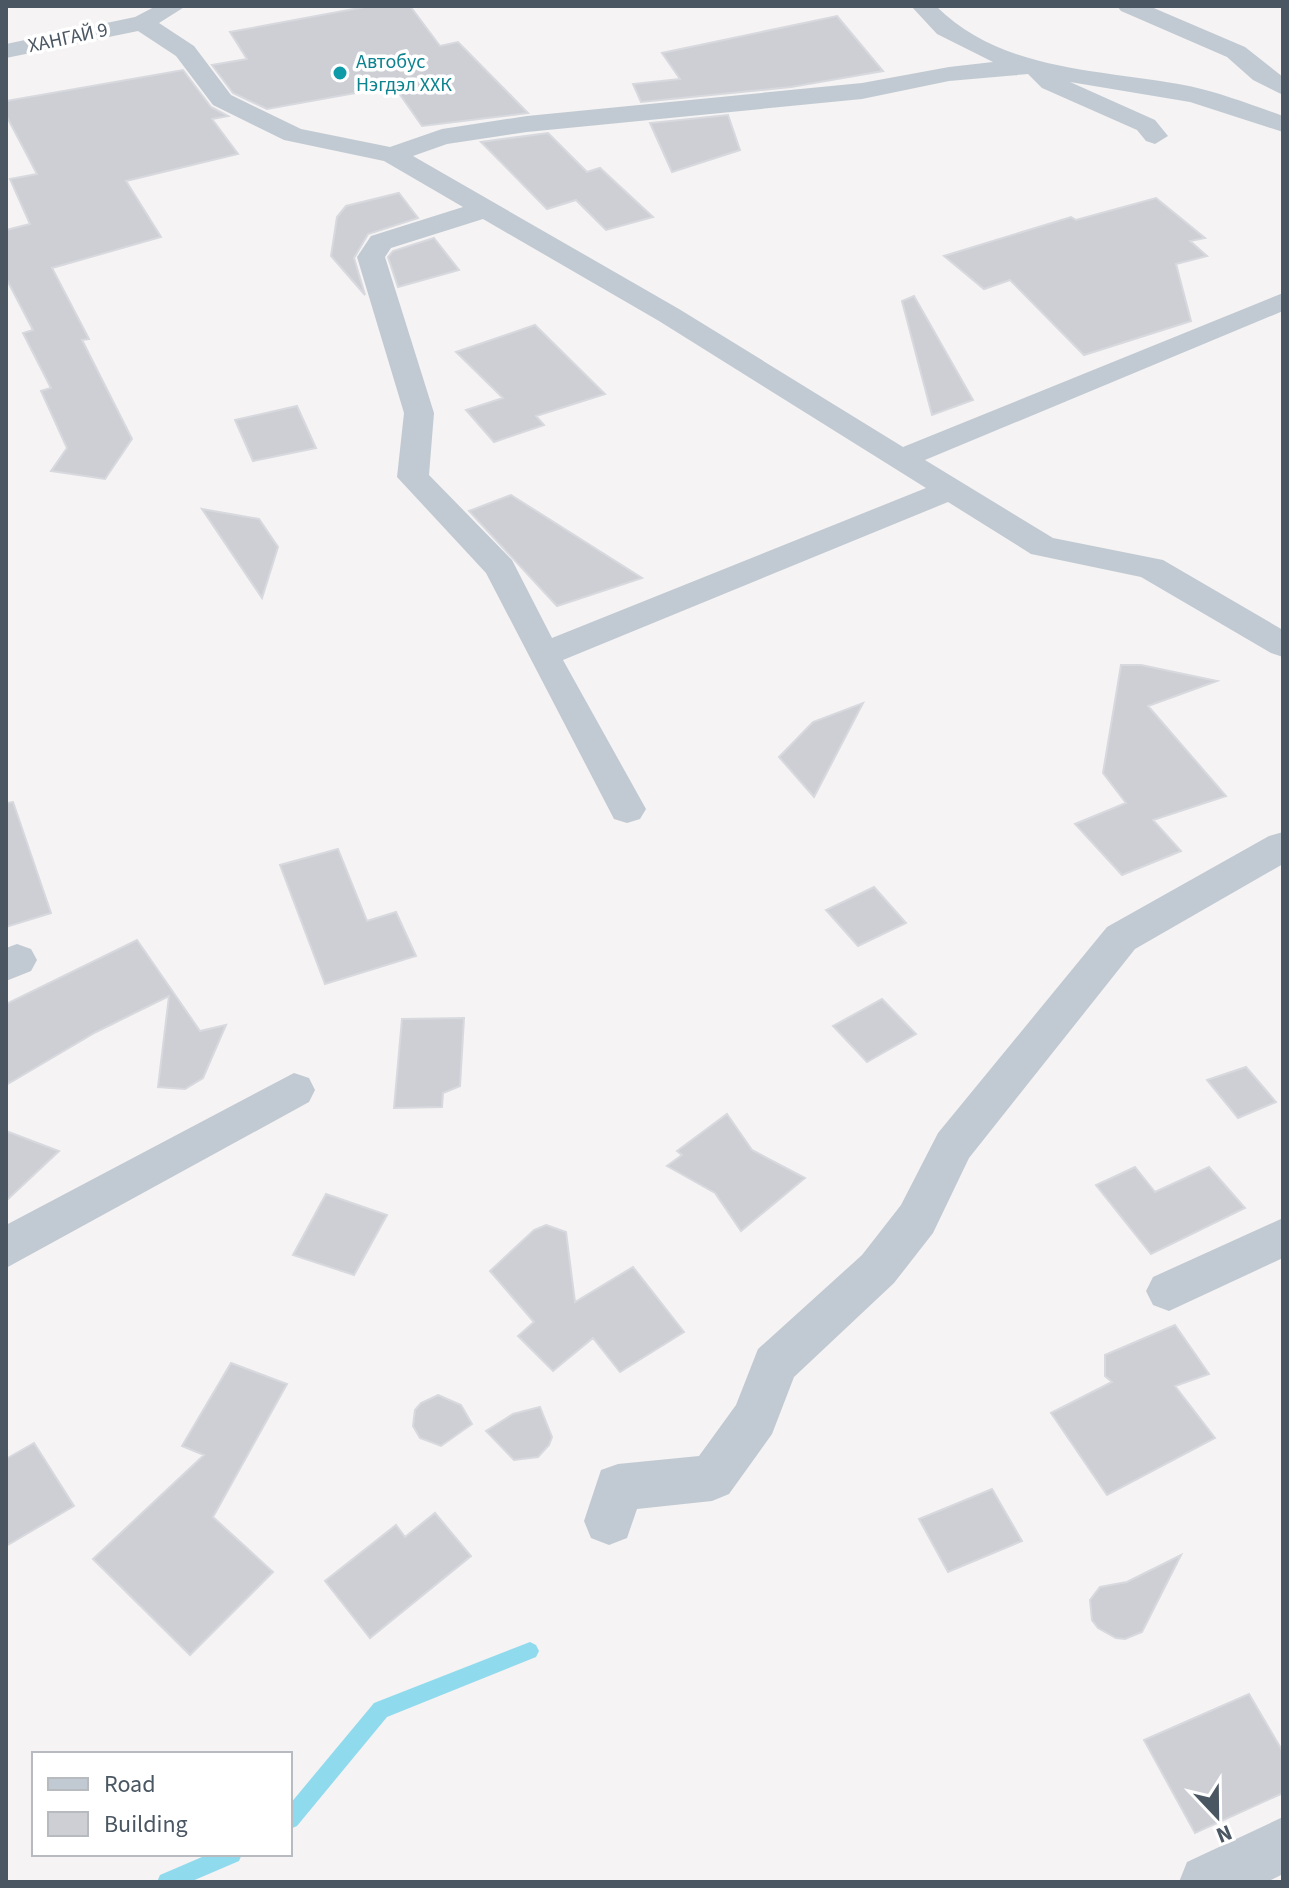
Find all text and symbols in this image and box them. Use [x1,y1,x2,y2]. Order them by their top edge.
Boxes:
street label: ХАНГАЙ 9 [26,16,110,60]
place label: Автобус Нэгдэл ХХК [356,48,452,99]
marker: Автобус Нэгдэл ХХК [331,64,349,82]
legend [32,1752,292,1856]
text: Road [104,1767,156,1802]
north arrow [1177,1776,1257,1856]
text: Building [104,1807,188,1842]
text: N [1211,1816,1237,1851]

